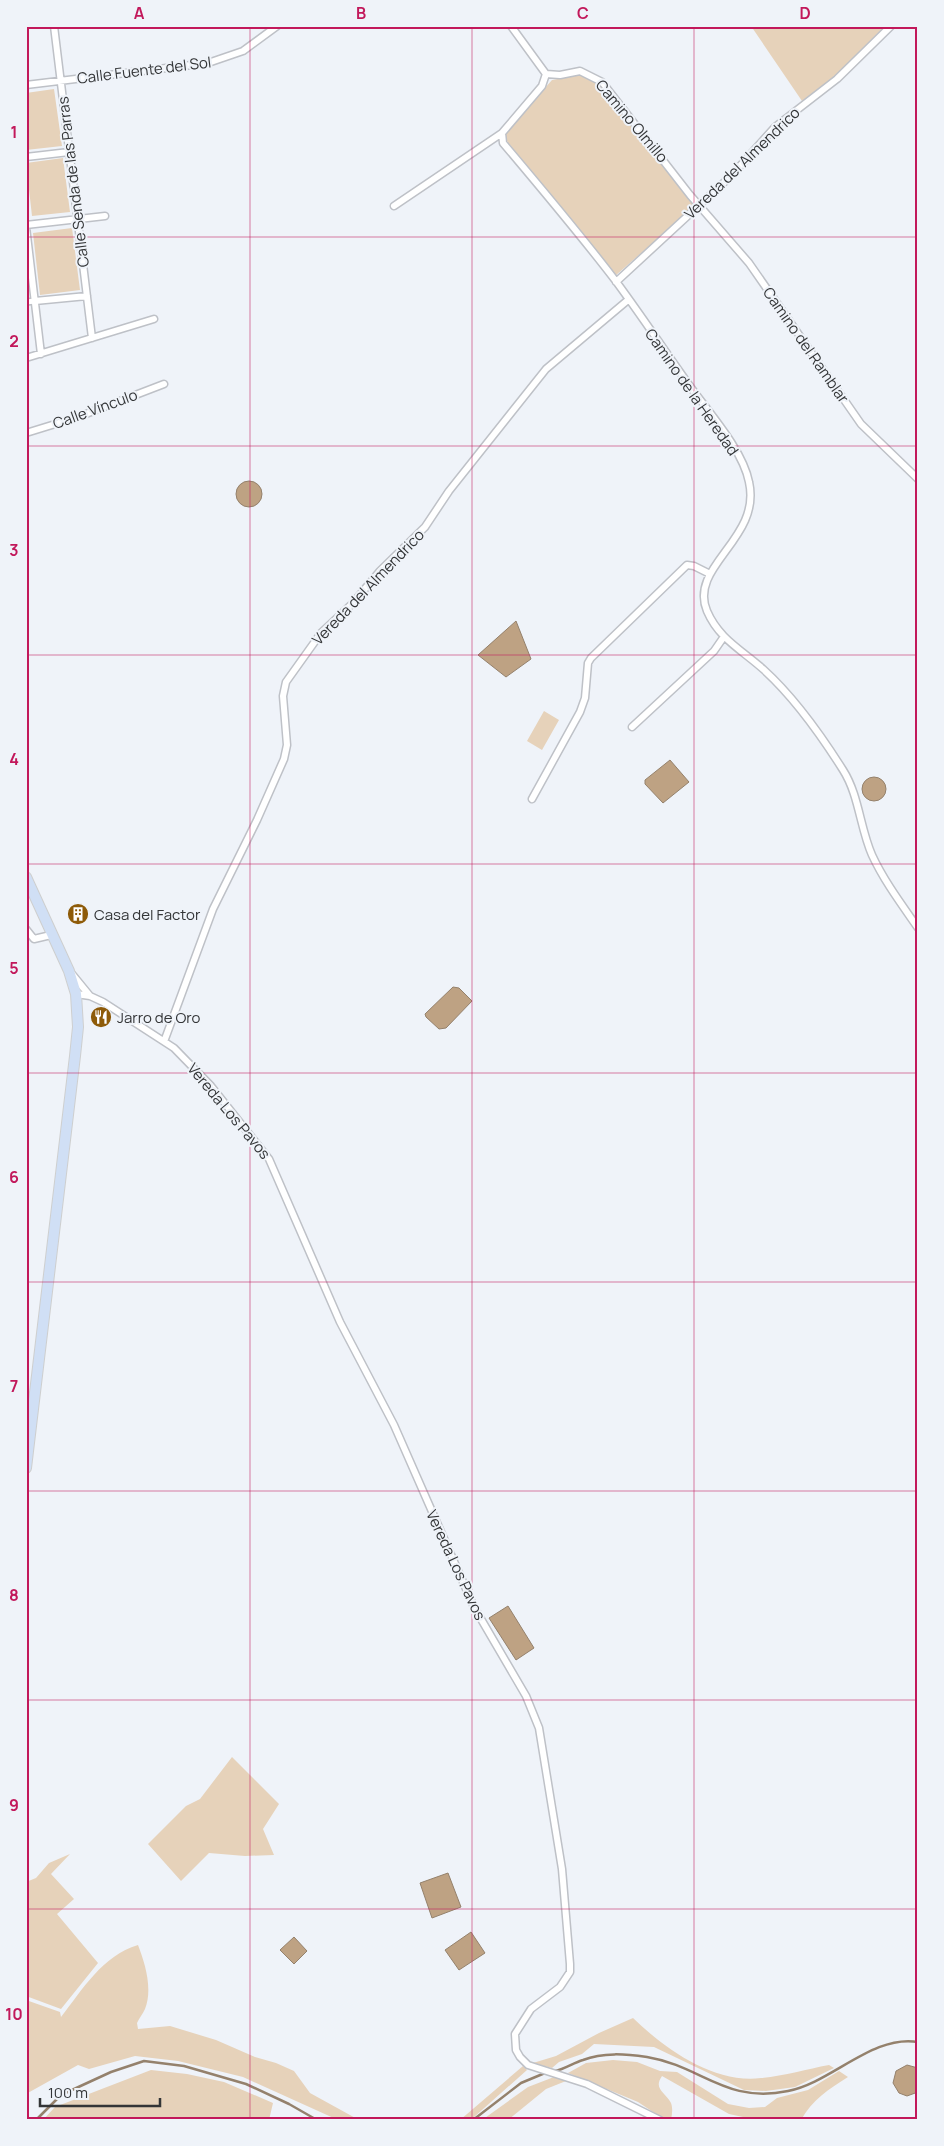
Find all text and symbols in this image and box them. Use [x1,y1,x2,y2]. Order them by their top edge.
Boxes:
text: A [134,2,145,24]
text: B [356,2,366,24]
text: C [577,2,589,24]
text: D [799,2,811,24]
street label: Calle Fuente del Sol [76,51,212,89]
street label: Camino Olmillo [591,75,673,167]
street label: Calle Senda de las Parras [52,95,94,269]
street label: Vereda del Almendrico [680,102,804,224]
text: 1 [10,121,18,143]
street label: Camino del Ramblar [758,283,854,408]
street label: Camino de la Heredad [640,324,744,460]
text: 2 [9,330,19,352]
street label: Calle Vínculo [50,384,140,434]
street label: Vereda del Almendrico [307,525,429,649]
text: 3 [9,539,19,561]
text: 4 [9,748,19,770]
building icon: Casa del Factor [66,902,90,926]
place label: Casa del Factor [94,904,201,925]
text: 5 [9,957,19,979]
restaurant icon: Jarro de Oro [89,1005,113,1029]
place label: Jarro de Oro [117,1007,201,1028]
street label: Vereda Los Pavos [183,1059,275,1164]
text: 6 [9,1166,19,1188]
text: 7 [10,1375,18,1397]
street label: Vereda Los Pavos [421,1507,491,1624]
text: 8 [9,1584,19,1606]
text: 9 [9,1794,19,1816]
text: 10 [5,2003,23,2025]
scale bar [40,2076,160,2108]
text: 100 m [48,2082,88,2103]

